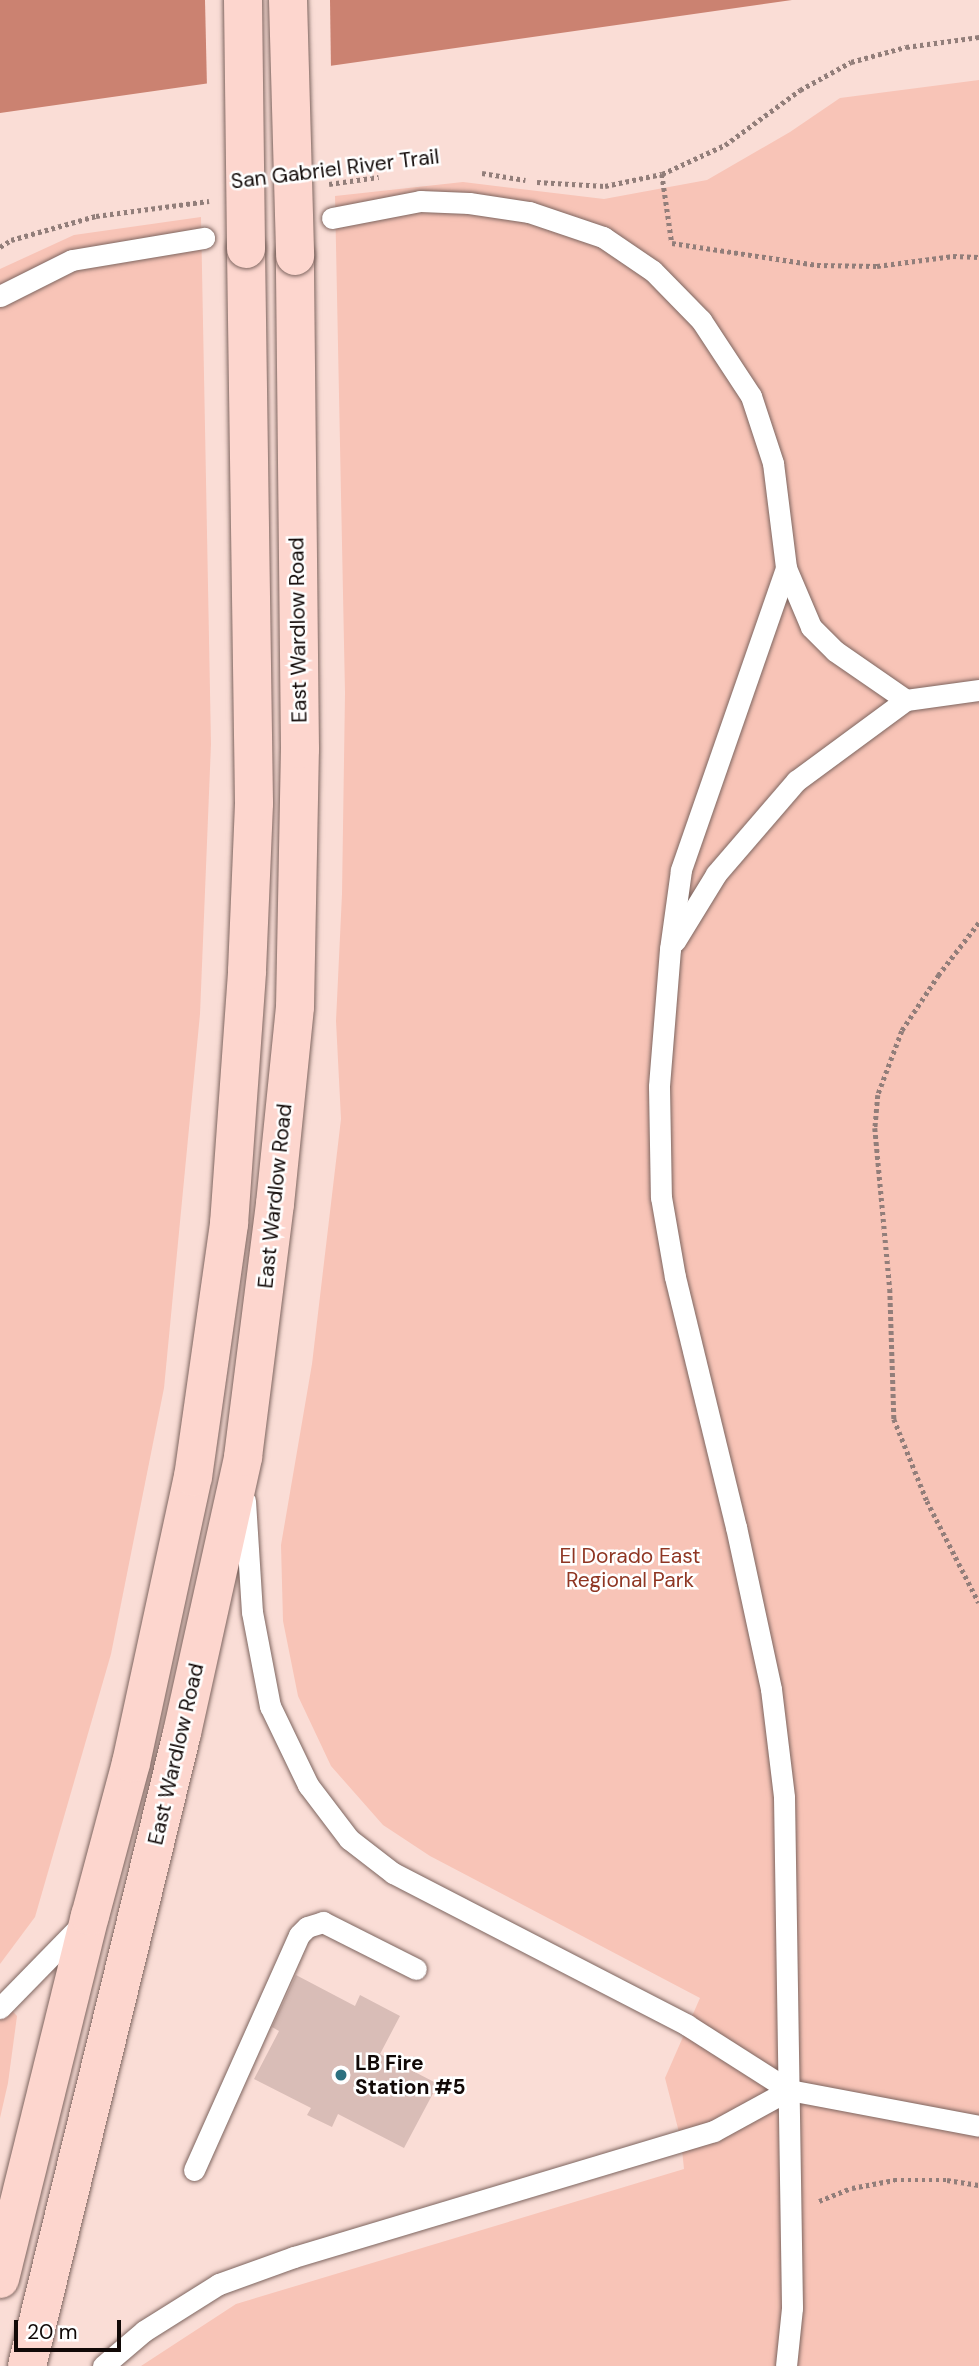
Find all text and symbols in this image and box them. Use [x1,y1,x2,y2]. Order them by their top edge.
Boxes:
street label: San Gabriel River Trail [229,144,441,194]
street label: East Wardlow Road [284,537,312,723]
street label: East Wardlow Road [253,1102,297,1290]
park label: El Dorado East Regional Park [559,1543,701,1593]
street label: East Wardlow Road [143,1661,209,1847]
place label: LB Fire Station #5 [355,2050,466,2100]
marker: LB Fire Station #5 [333,2067,349,2083]
scale bar [18,2306,124,2350]
text: 20 m [27,2318,78,2346]

